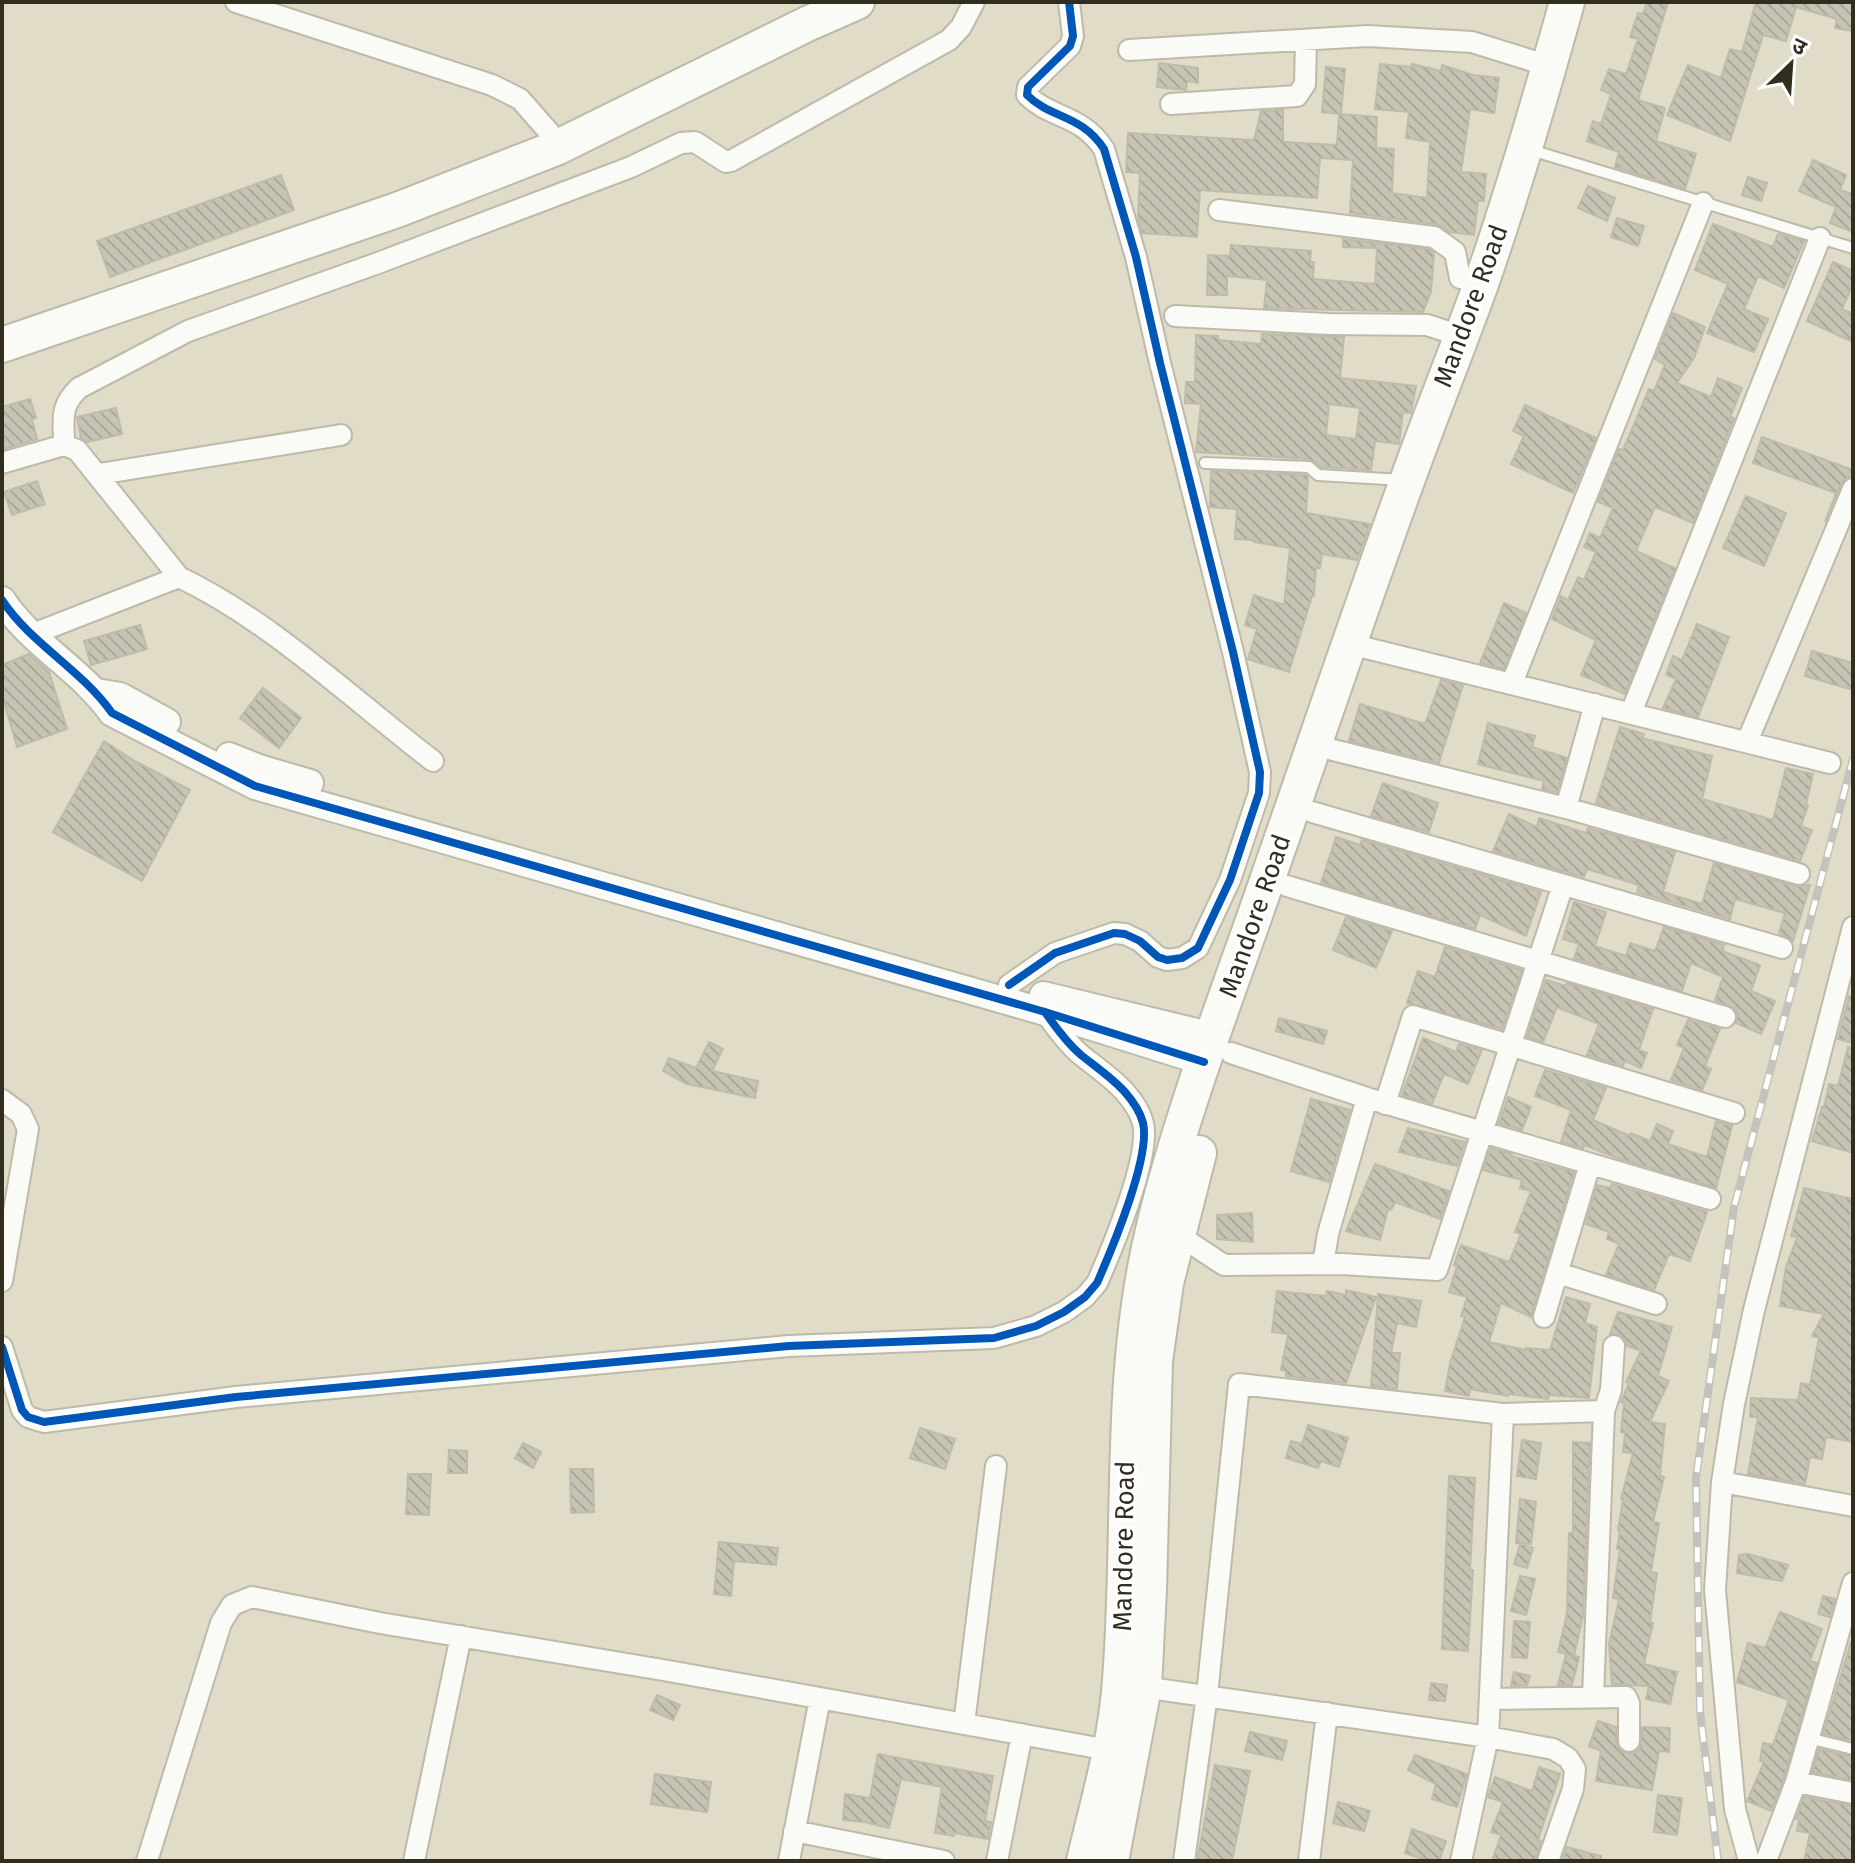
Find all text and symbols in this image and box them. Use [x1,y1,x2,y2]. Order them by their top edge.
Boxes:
north arrow [1751,24,1831,104]
text: उ [1788,31,1812,62]
street label: Mandore Road [1427,221,1515,391]
street label: Mandore Road [1213,830,1297,1002]
street label: Mandore Road [1107,1460,1141,1632]

